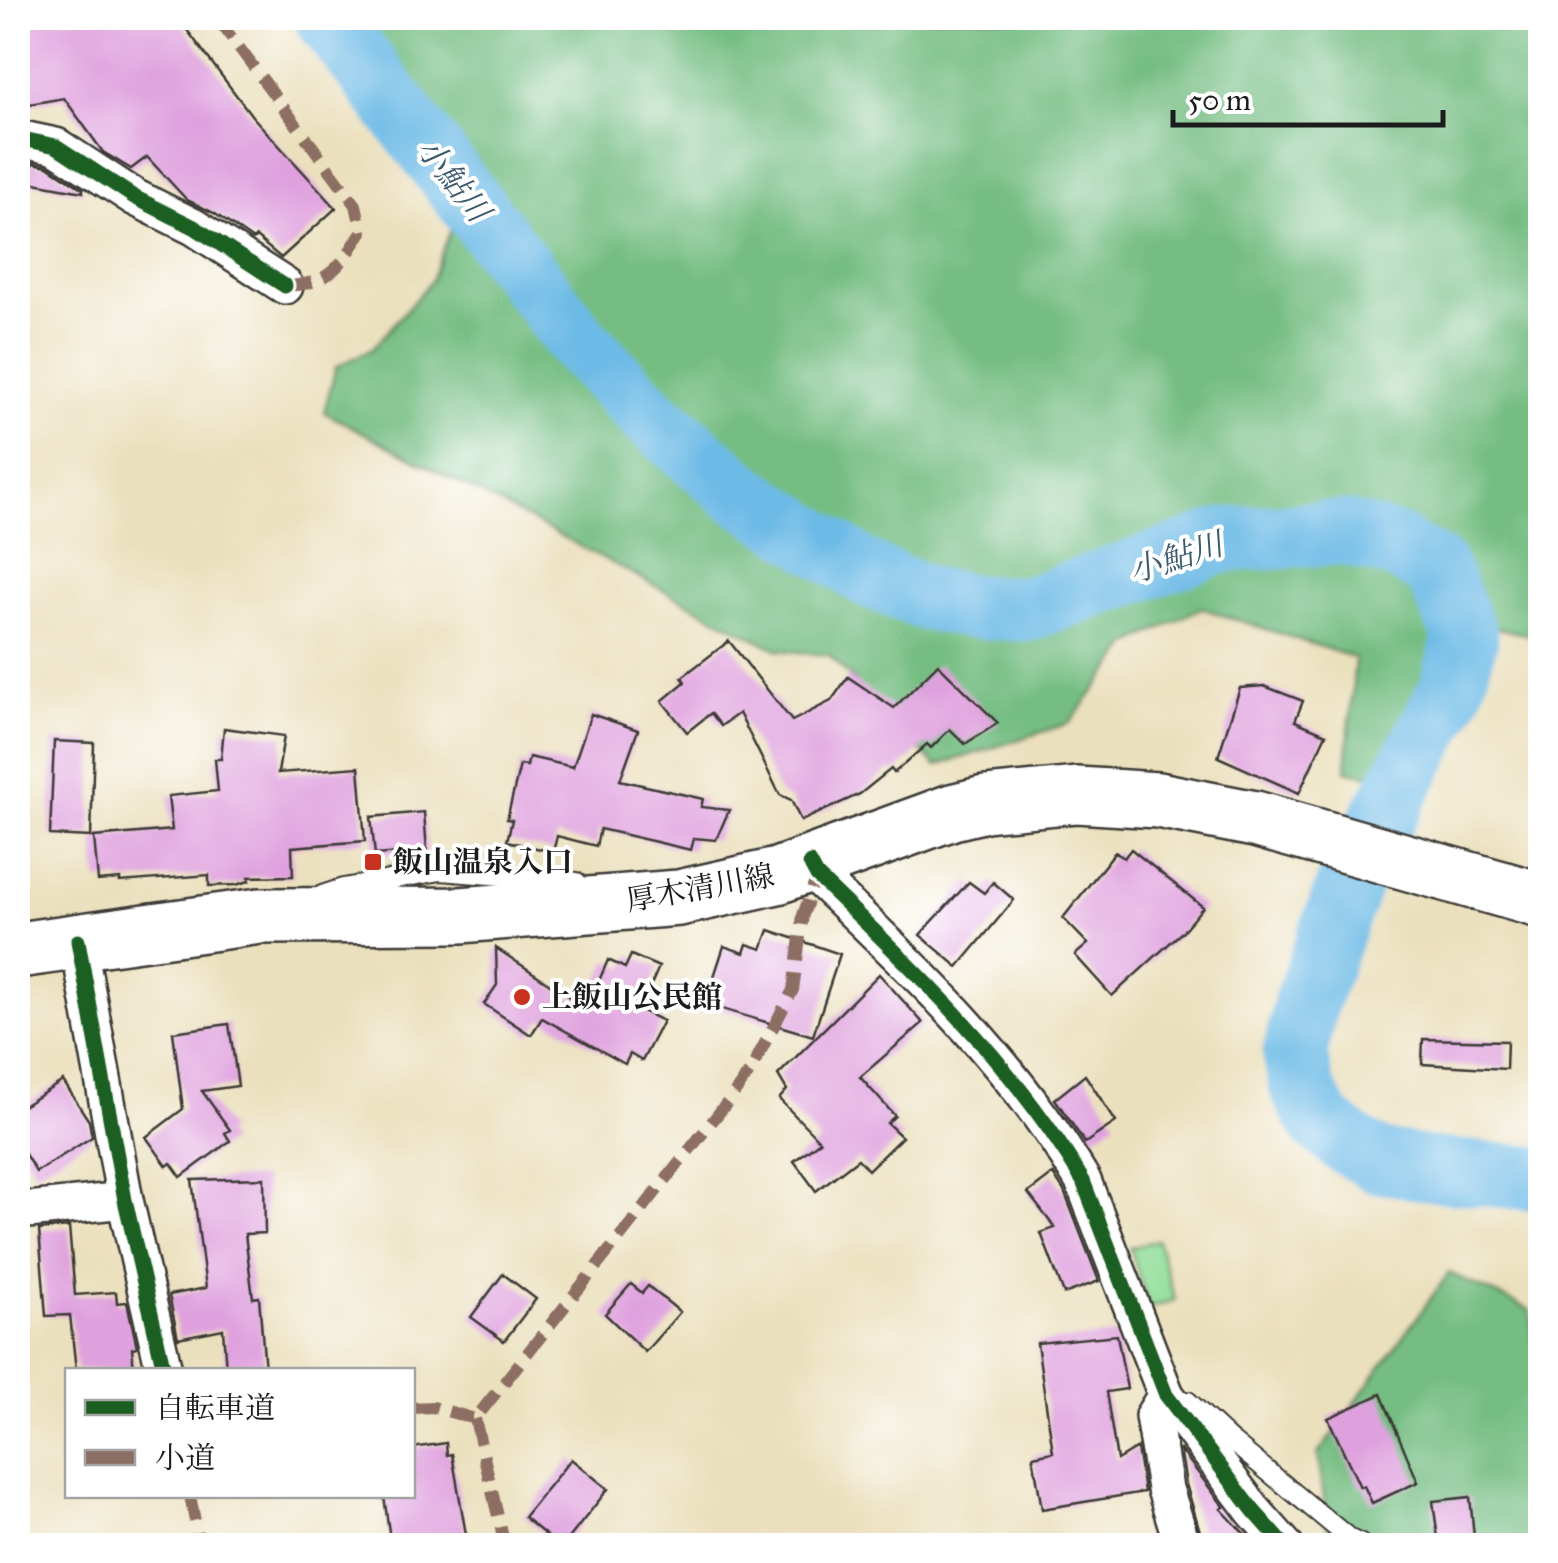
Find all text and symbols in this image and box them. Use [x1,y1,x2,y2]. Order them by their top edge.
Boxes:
scale bar [1173,65,1443,127]
text: 50 m [1188,82,1251,118]
water label: 小鮎川 [408,130,500,232]
water label: 小鮎川 [1124,524,1231,591]
place label: 飯山温泉入口 [393,844,573,880]
marker: 飯山温泉入口 [362,851,384,873]
street label: 厚木清川線 [623,857,777,919]
place label: 上飯山公民館 [542,979,722,1015]
marker: 上飯山公民館 [511,986,533,1008]
legend [65,1368,415,1498]
text: 自転車道 [155,1390,275,1426]
text: 小道 [155,1440,215,1476]

